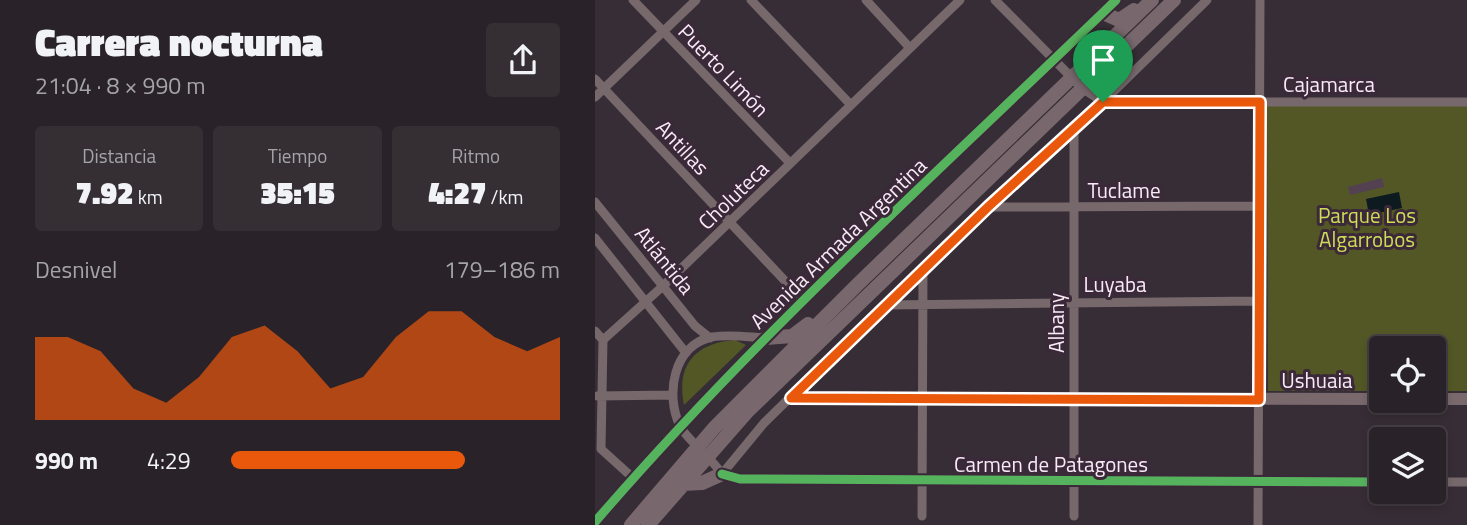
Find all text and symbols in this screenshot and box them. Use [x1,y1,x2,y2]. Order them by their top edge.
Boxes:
text: Carrera nocturna [35,13,323,71]
street label: Puerto Limón [671,16,777,124]
button: share [486,23,560,97]
pin [1073,30,1133,102]
icon: arrive [1084,41,1122,79]
text: 21:04 · 8 × 990 m [35,68,205,103]
street label: Cajamarca [1283,68,1375,100]
street label: Antillas [649,112,717,182]
text: Distancia [82,141,156,170]
text: Tiempo [268,141,327,170]
text: Ritmo [452,141,500,170]
street label: Avenida Armada Argentina [742,150,934,336]
street label: Choluteca [690,153,776,237]
text: 7.92 [76,170,134,216]
text: 35:15 [260,170,335,216]
text: 4:27 [428,170,486,216]
street label: Tuclame [1087,174,1161,206]
text: km [134,182,163,211]
text: /km [486,182,523,211]
park label: Parque Los Algarrobos [1318,199,1416,255]
street label: Atlántida [627,219,703,301]
text: Desnivel [35,252,117,287]
text: 179–186 m [444,252,560,287]
street label: Luyaba [1083,268,1147,300]
street label: Albany [1040,293,1072,353]
map controls [1369,336,1446,504]
button: locate [1369,336,1446,413]
street label: Ushuaia [1281,364,1353,396]
button: layers [1369,427,1446,504]
text: 990 m [35,443,98,478]
text: 4:29 [147,443,191,478]
street label: Carmen de Patagones [954,448,1148,480]

